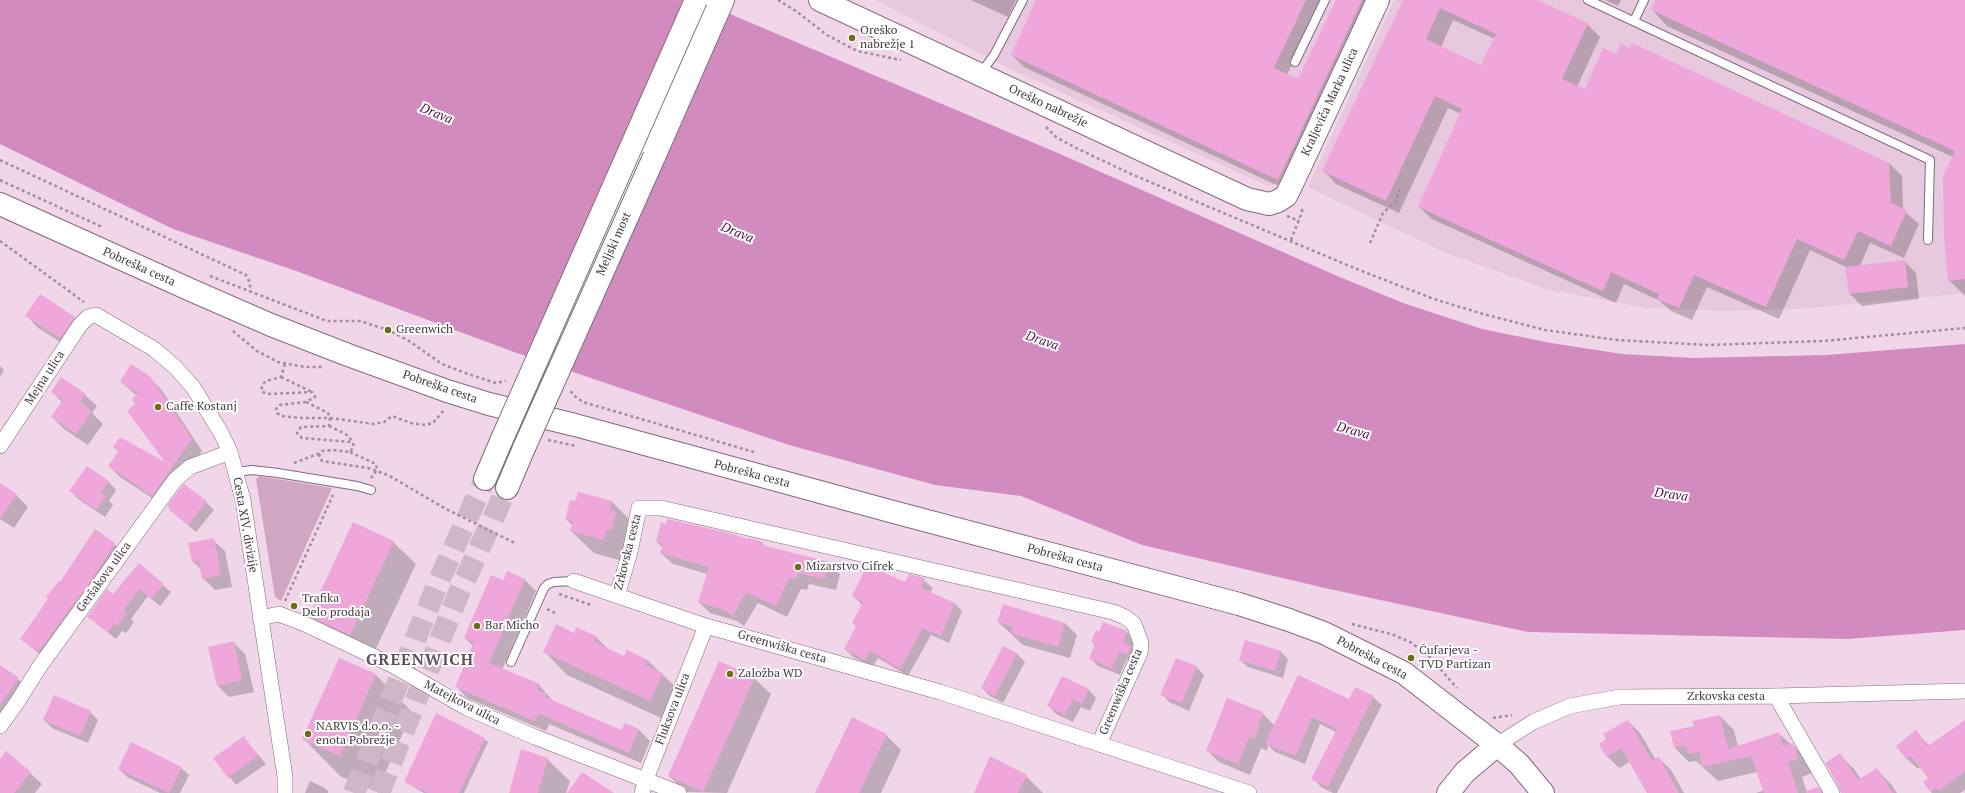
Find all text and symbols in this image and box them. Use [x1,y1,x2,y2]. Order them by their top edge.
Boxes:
place label: Oreško nabrežje 1 [860,24,915,52]
marker: Oreško nabrežje 1 [847,33,857,43]
street label: Kraljeviča Marka ulica [1299,46,1361,158]
street label: Oreško nabrežje [1006,81,1090,131]
water label: Drava [417,100,455,128]
street label: Meljski most [594,210,634,278]
water label: Drava [718,219,756,247]
street label: Pobreška cesta [100,245,178,289]
place label: Greenwich [396,323,453,337]
marker: Greenwich [383,325,393,335]
water label: Drava [1023,328,1061,354]
street label: Mejna ulica [22,348,68,408]
street label: Pobreška cesta [401,367,479,407]
place label: Caffe Kostanj [166,400,237,414]
marker: Caffe Kostanj [153,402,163,412]
water label: Drava [1335,419,1371,443]
street label: Pobreška cesta [712,457,792,491]
street label: Cesta XIV. divizije [230,476,260,574]
water label: Drava [1653,485,1689,505]
street label: Zrkovska cesta [612,512,644,592]
street label: Geršakova ulica [74,539,134,615]
street label: Pobreška cesta [1025,541,1105,575]
place label: Mizarstvo Cifrek [806,560,894,574]
marker: Mizarstvo Cifrek [793,562,803,572]
place label: Trafika Delo prodaja [302,592,370,620]
marker: Trafika Delo prodaja [289,601,299,611]
place label: Bar Micho [485,619,539,633]
marker: Bar Micho [472,621,482,631]
street label: Greenwiška cesta [736,627,828,667]
street label: Pobreška cesta [1334,633,1410,683]
place label: Čufarjeva - TVD Partizan [1419,644,1491,672]
street label: Greenwiška cesta [1096,647,1146,737]
district label: GREENWICH [366,650,474,670]
marker: Čufarjeva - TVD Partizan [1406,653,1416,663]
place label: Založba WD [738,667,803,681]
marker: Založba WD [725,669,735,679]
street label: Fluksova ulica [653,671,693,747]
street label: Matejkova ulica [421,678,503,728]
street label: Zrkovska cesta [1687,690,1765,704]
place label: NARVIS d.o.o. - enota Pobrežje [316,720,400,748]
marker: NARVIS d.o.o. - enota Pobrežje [303,729,313,739]

